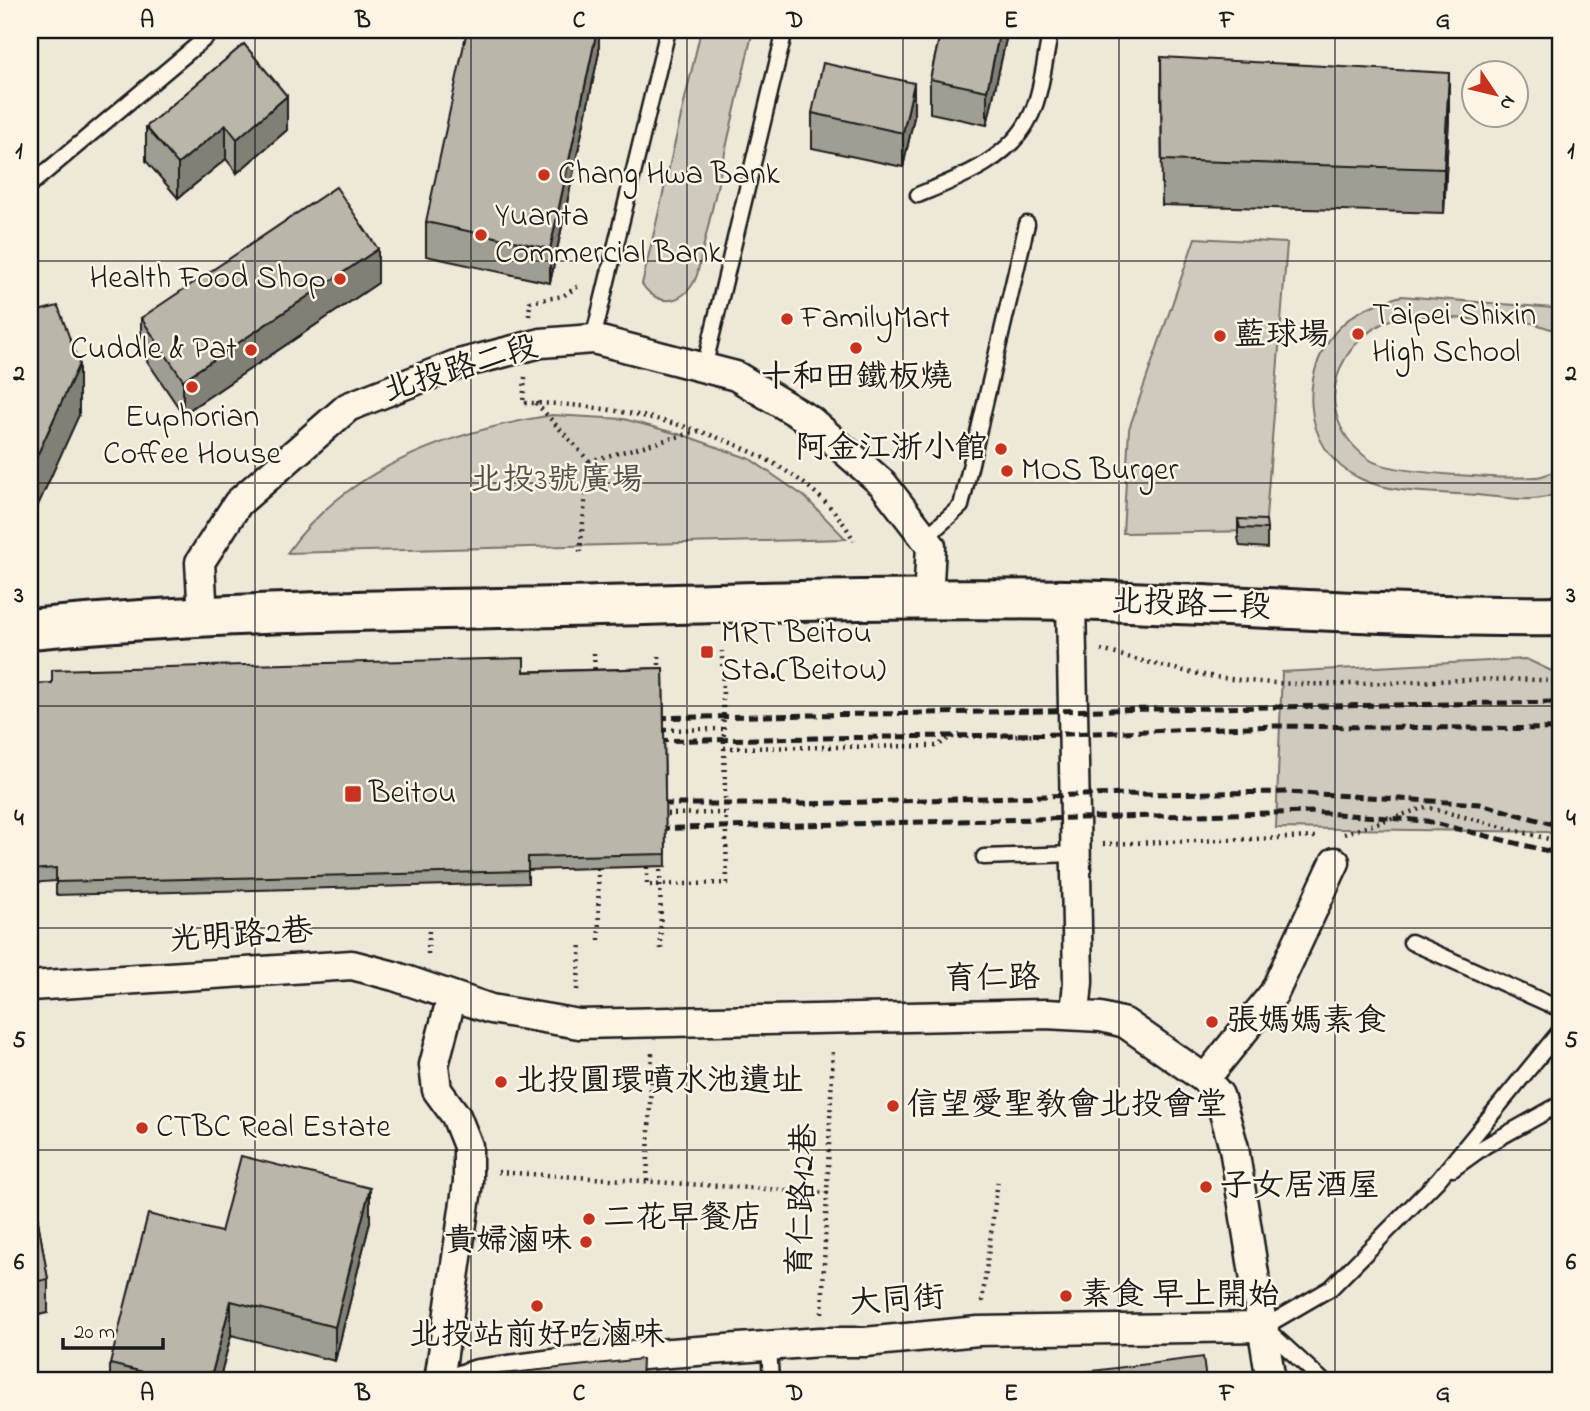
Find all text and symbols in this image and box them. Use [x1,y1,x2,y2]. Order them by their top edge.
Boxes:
text: A [140,5,154,38]
text: B [354,5,371,38]
text: C [573,5,586,38]
text: D [786,5,803,38]
text: E [1004,5,1018,38]
text: F [1219,5,1235,38]
text: G [1436,5,1450,38]
north arrow [1460,60,1530,130]
text: N [1492,89,1522,115]
text: 1 [15,136,23,169]
text: 1 [1567,136,1575,169]
place label: Chang Hwa Bank [558,152,781,199]
marker: Chang Hwa Bank [536,167,552,183]
place label: Yuanta Commercial Bank [495,194,723,278]
marker: Yuanta Commercial Bank [473,227,489,243]
place label: Health Food Shop [90,256,326,303]
marker: Health Food Shop [332,271,348,287]
place label: Taipei Shixin High School [1372,293,1536,377]
place label: FamilyMart [800,296,950,343]
marker: FamilyMart [779,311,795,327]
place label: 藍球場 [1234,313,1330,360]
street label: 北投路二段 [378,324,544,416]
marker: Taipei Shixin High School [1350,326,1366,342]
place label: Cuddle & Pat [70,327,237,374]
marker: 藍球場 [1212,328,1228,344]
marker: 十和田鐵板燒 [848,340,864,356]
marker: Cuddle & Pat [243,342,259,358]
place label: 十和田鐵板燒 [760,355,952,402]
text: 2 [12,358,25,391]
text: 2 [1564,358,1577,391]
marker: Euphorian Coffee House [184,379,200,395]
place label: Euphorian Coffee House [103,395,282,479]
place label: 阿金江浙小館 [795,426,987,473]
marker: 阿金江浙小館 [993,441,1009,457]
place label: MOS Burger [1021,448,1178,495]
park label: 北投3號廣場 [470,458,644,505]
marker: MOS Burger [999,463,1015,479]
text: 3 [13,580,24,613]
street label: 北投路二段 [1110,580,1272,632]
text: 3 [1565,580,1576,613]
place label: MRT Beitou Sta.(Beitou) [721,611,886,695]
marker: MRT Beitou Sta.(Beitou) [699,644,715,660]
place label: Beitou [368,771,456,818]
marker: Beitou [343,784,363,804]
text: 4 [14,803,24,836]
text: 4 [1566,803,1576,836]
street label: 光明路2巷 [168,909,314,965]
street label: 育仁路 [944,956,1040,1004]
place label: 張媽媽素食 [1226,999,1386,1046]
marker: 張媽媽素食 [1204,1014,1220,1030]
text: 5 [12,1025,26,1058]
text: 5 [1564,1025,1578,1058]
place label: 北投圓環噴水池遺址 [515,1059,803,1106]
marker: 北投圓環噴水池遺址 [493,1074,509,1090]
place label: 信望愛聖教會北投會堂 [907,1083,1227,1130]
marker: 信望愛聖教會北投會堂 [885,1098,901,1114]
place label: CTBC Real Estate [156,1105,391,1152]
marker: CTBC Real Estate [134,1120,150,1136]
street label: 育仁路12巷 [778,1122,830,1278]
place label: 子女居酒屋 [1220,1164,1380,1211]
marker: 子女居酒屋 [1198,1179,1214,1195]
place label: 二花早餐店 [603,1196,763,1243]
marker: 二花早餐店 [581,1211,597,1227]
place label: 貴婦滷味 [444,1219,572,1266]
marker: 貴婦滷味 [578,1234,594,1250]
text: 6 [14,1247,25,1280]
text: 6 [1566,1247,1577,1280]
place label: 素食 早上開始 [1080,1273,1280,1320]
street label: 大同街 [847,1275,947,1329]
marker: 素食 早上開始 [1058,1288,1074,1304]
marker: 北投站前好吃滷味 [529,1298,545,1314]
scale bar [63,1306,163,1350]
place label: 北投站前好吃滷味 [409,1313,665,1360]
text: 20 m [74,1318,115,1348]
text: A [140,1378,154,1411]
text: B [354,1378,371,1411]
text: C [573,1378,586,1411]
text: D [786,1378,803,1411]
text: E [1004,1378,1018,1411]
text: F [1219,1378,1235,1411]
text: G [1436,1378,1450,1411]

